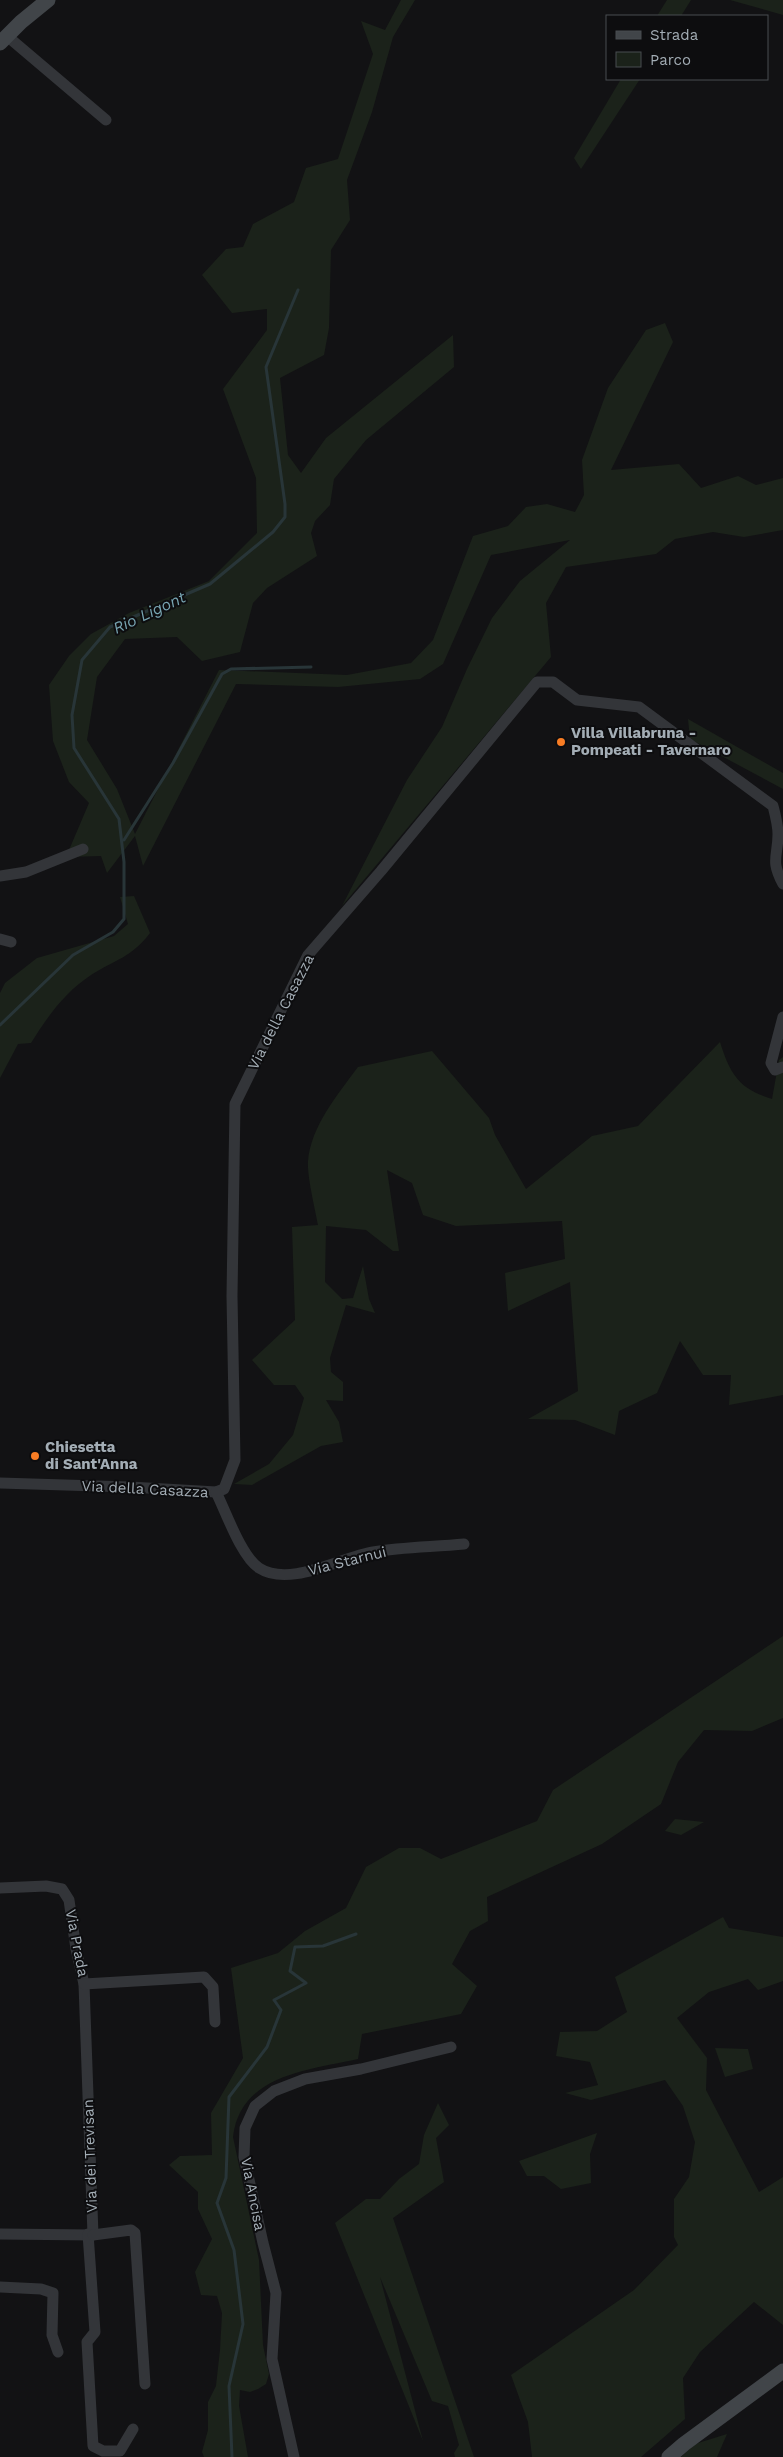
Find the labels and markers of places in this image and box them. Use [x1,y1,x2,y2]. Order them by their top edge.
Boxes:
place label: Villa Villabruna - Pompeati - Tavernaro [571,724,731,759]
marker: Villa Villabruna - Pompeati - Tavernaro [555,736,567,748]
place label: Chiesetta di Sant'Anna [45,1438,138,1473]
marker: Chiesetta di Sant'Anna [29,1450,41,1462]

